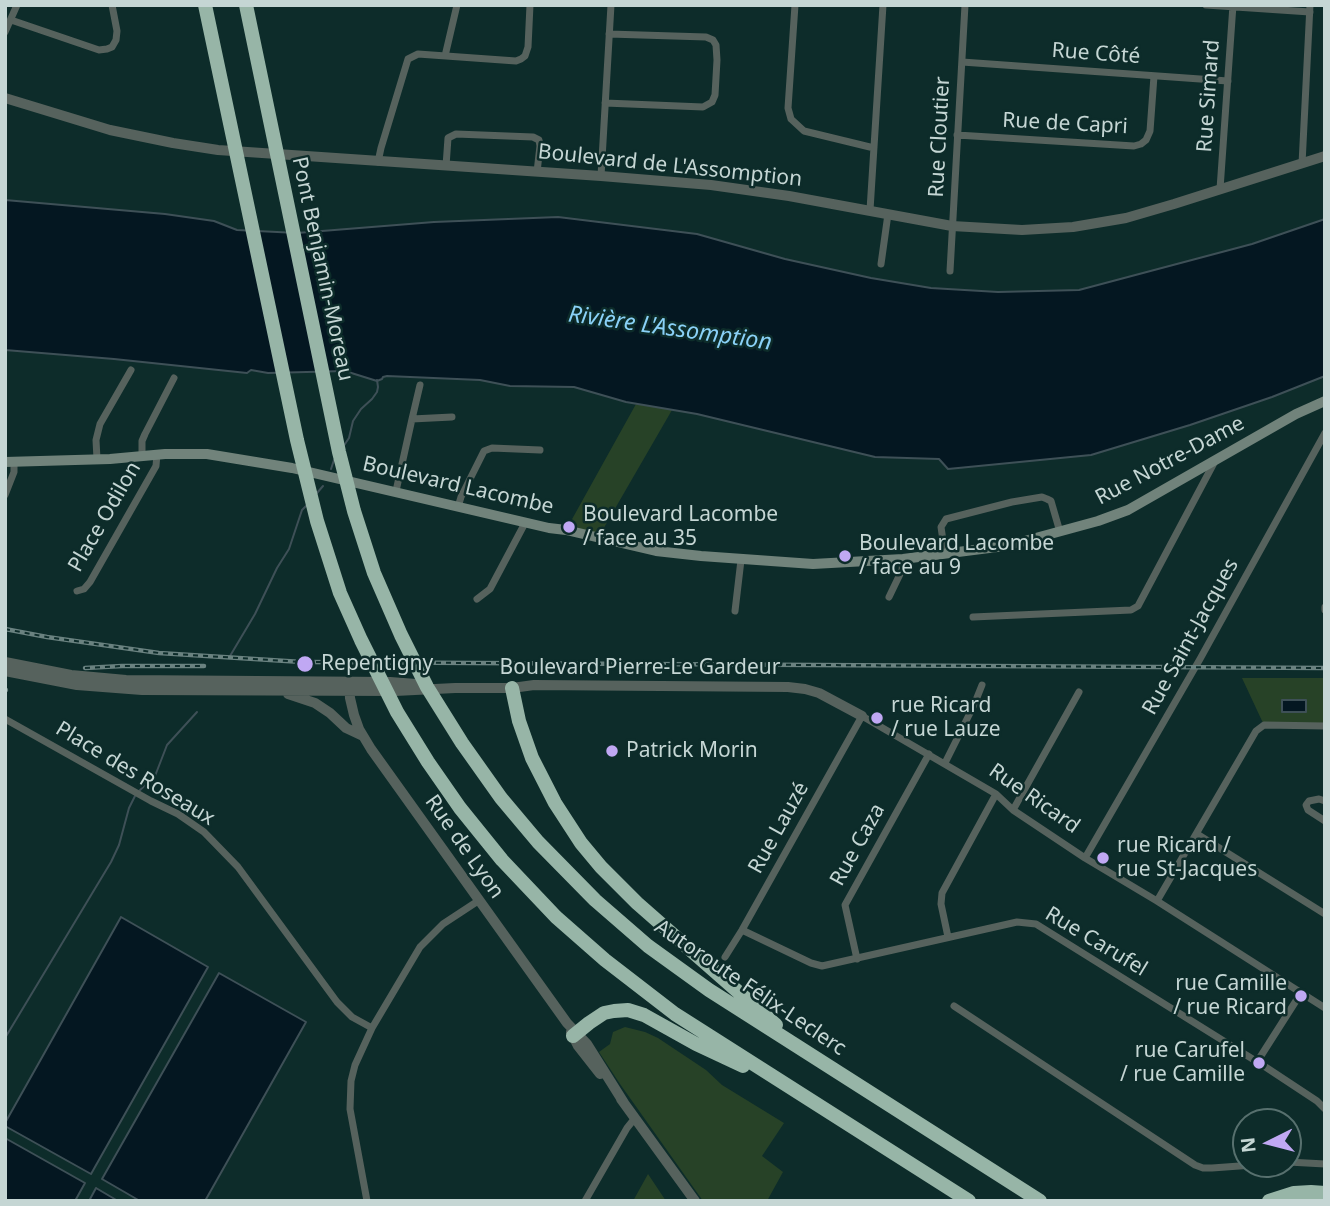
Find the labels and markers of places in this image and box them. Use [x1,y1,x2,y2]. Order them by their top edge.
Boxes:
place label: Boulevard Lacombe / face au 35 [583,502,778,552]
marker: Boulevard Lacombe / face au 35 [561,519,577,535]
place label: Boulevard Lacombe / face au 9 [859,531,1054,581]
marker: Boulevard Lacombe / face au 9 [837,548,853,564]
place label: Repentigny [321,651,433,677]
marker: Repentigny [295,654,315,674]
place label: rue Ricard / rue Lauze [891,693,1001,743]
marker: rue Ricard / rue Lauze [869,710,885,726]
place label: Patrick Morin [626,738,758,764]
marker: Patrick Morin [604,743,620,759]
place label: rue Ricard / rue St-Jacques [1117,833,1257,883]
marker: rue Ricard / rue St-Jacques [1095,850,1111,866]
place label: rue Camille / rue Ricard [1173,971,1287,1021]
marker: rue Camille / rue Ricard [1293,988,1309,1004]
place label: rue Carufel / rue Camille [1120,1038,1245,1088]
marker: rue Carufel / rue Camille [1251,1055,1267,1071]

